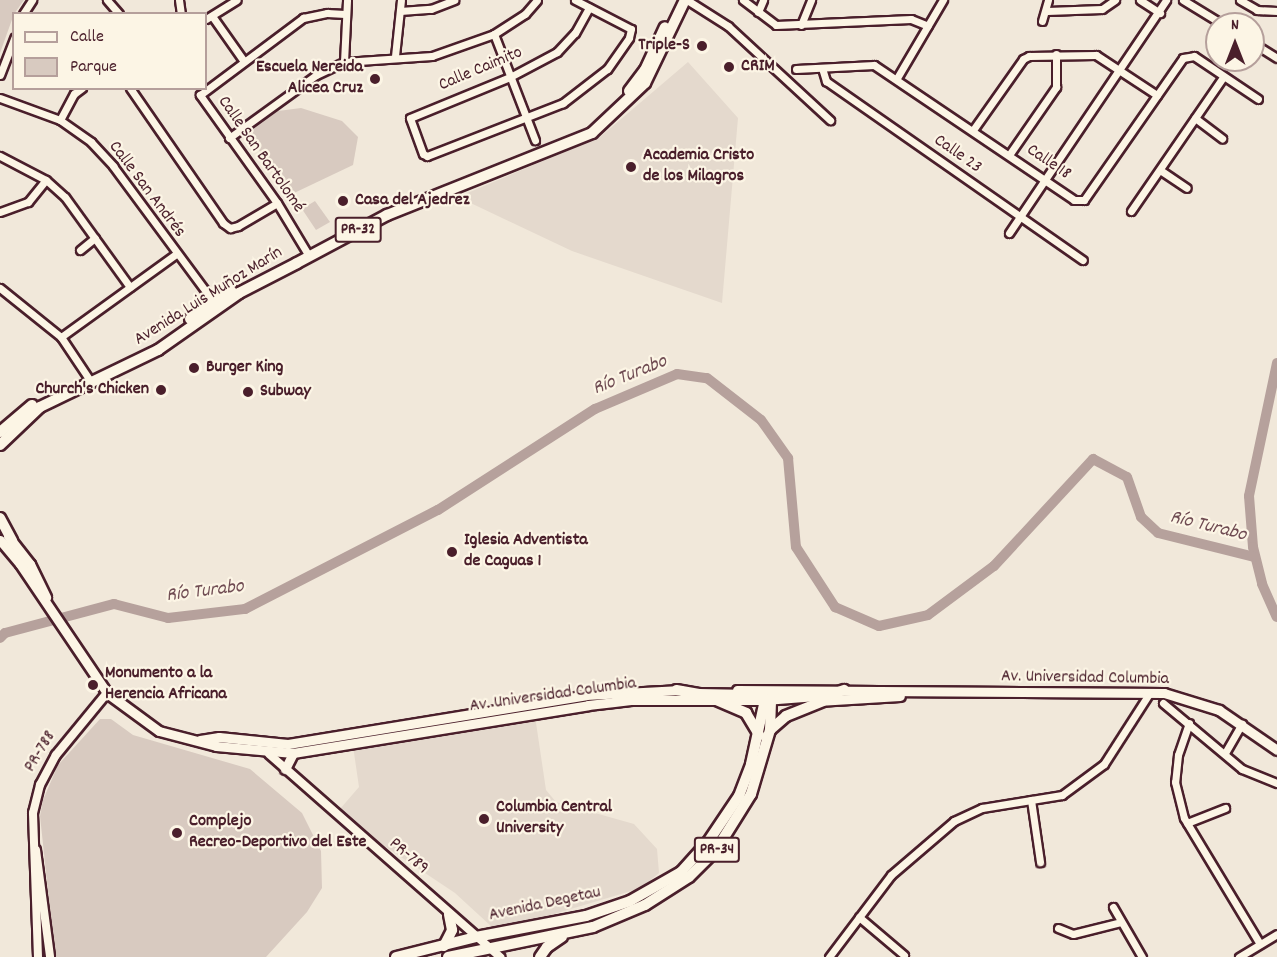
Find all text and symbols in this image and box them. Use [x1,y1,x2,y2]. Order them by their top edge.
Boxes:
legend [12,12,207,90]
north arrow [1205,12,1265,72]
text: N [1231,14,1239,37]
text: Calle [70,25,104,50]
place label: Triple-S [638,35,690,57]
marker: Triple-S [695,39,709,53]
street label: Calle Caimito [436,43,526,97]
text: Parque [70,55,117,80]
place label: CRIM [741,56,775,78]
place label: Escuela Nereida Alicea Cruz [256,58,363,100]
marker: CRIM [722,60,736,74]
marker: Escuela Nereida Alicea Cruz [368,72,382,86]
street label: Calle San Bartolomé [212,92,308,218]
street label: Calle 23 [929,131,985,179]
street label: Calle San Andrés [103,137,189,243]
street label: Calle 18 [1022,140,1074,186]
place label: Academia Cristo de los Milagros [643,146,754,188]
marker: Academia Cristo de los Milagros [624,160,638,174]
place label: Casa del Ajedrez [355,190,470,212]
marker: Casa del Ajedrez [336,194,350,208]
road number: PR-32 [334,217,382,243]
street label: Avenida Luis Muñoz Marín [131,243,287,351]
water label: Río Turabo [589,350,671,402]
place label: Burger King [206,357,283,379]
marker: Burger King [187,361,201,375]
place label: Church's Chicken [35,379,149,401]
place label: Subway [260,381,311,403]
marker: Church's Chicken [154,383,168,397]
marker: Subway [241,385,255,399]
water label: Río Turabo [1167,506,1249,548]
place label: Iglesia Adventista de Caguas 1 [464,531,588,574]
marker: Iglesia Adventista de Caguas 1 [445,545,459,559]
water label: Río Turabo [165,575,245,609]
place label: Monumento a la Herencia Africana [105,664,227,706]
street label: Av. Universidad Columbia [1001,667,1169,691]
street label: Av. Universidad Columbia [468,674,638,718]
marker: Monumento a la Herencia Africana [86,678,100,692]
street label: PR-788 [20,727,62,777]
place label: Columbia Central University [496,798,612,840]
place label: Complejo Recreo-Deportivo del Este [189,812,367,854]
marker: Columbia Central University [477,812,491,826]
marker: Complejo Recreo-Deportivo del Este [170,826,184,840]
street label: PR-789 [384,834,432,880]
road number: PR-34 [693,837,741,863]
street label: Avenida Degetau [487,883,603,927]

